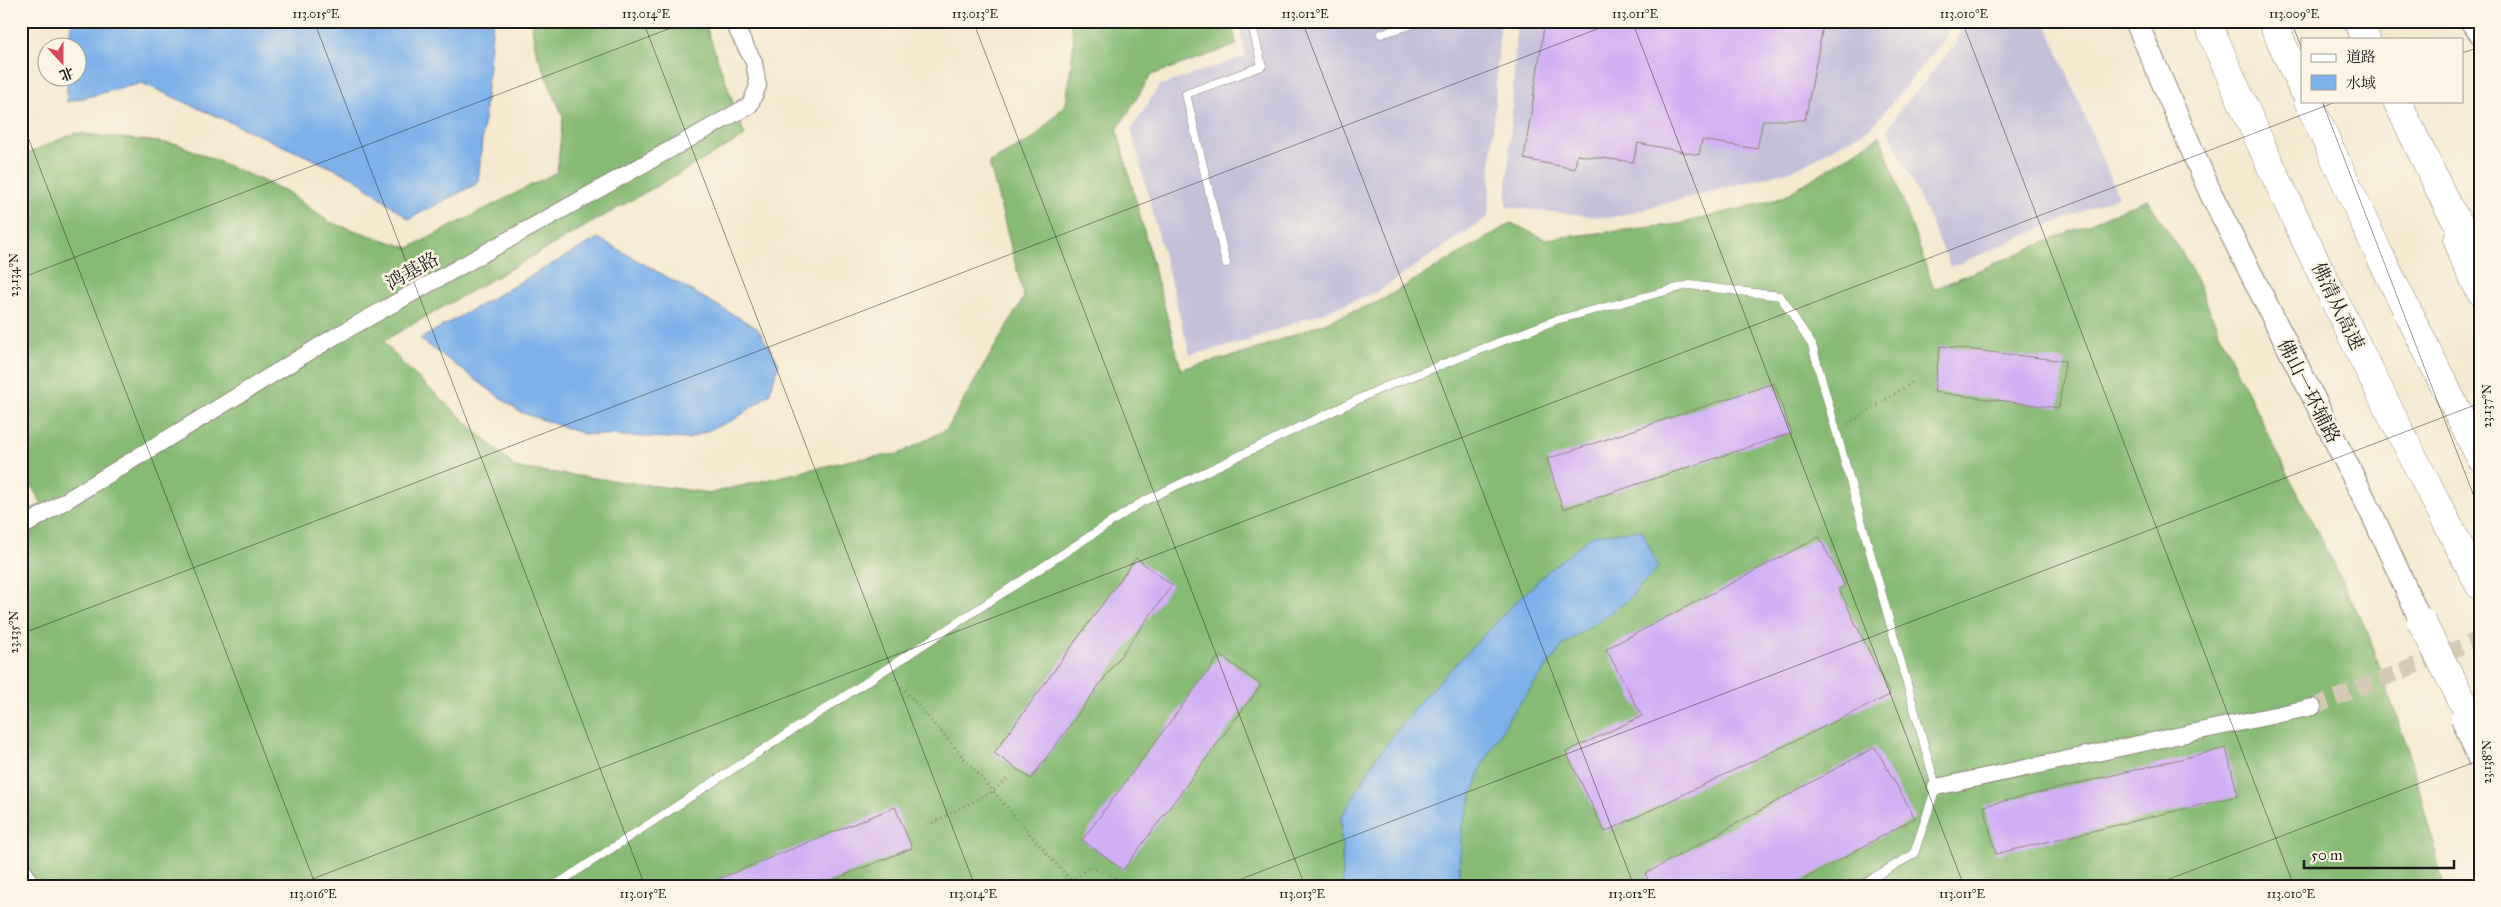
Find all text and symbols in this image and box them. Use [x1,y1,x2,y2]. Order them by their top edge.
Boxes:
text: 113.015°E [293,7,340,21]
text: 113.014°E [622,7,670,21]
text: 113.013°E [952,7,998,21]
text: 113.012°E [1281,7,1329,21]
text: 113.011°E [1612,7,1658,21]
text: 113.010°E [1940,7,1989,21]
text: 113.009°E [2269,7,2319,21]
north arrow [38,38,88,88]
legend [2301,38,2464,102]
text: 道路 [2346,48,2376,66]
text: 北 [57,63,76,84]
text: 水域 [2346,74,2376,92]
street label: 鸿基路 [381,247,443,295]
text: 23.134°N [7,253,21,297]
street label: 佛清从高速 [2307,258,2369,354]
street label: 佛山一环辅路 [2273,335,2345,447]
text: 23.137°N [2480,384,2494,428]
text: 23.135°N [7,611,21,653]
text: 23.138°N [2480,740,2494,784]
scale bar [2304,837,2454,869]
text: 50 m [2311,846,2343,864]
text: 113.016°E [289,887,337,901]
text: 113.015°E [620,887,667,901]
text: 113.014°E [949,887,997,901]
text: 113.013°E [1279,887,1325,901]
text: 113.012°E [1608,887,1656,901]
text: 113.011°E [1939,887,1985,901]
text: 113.010°E [2267,887,2316,901]

